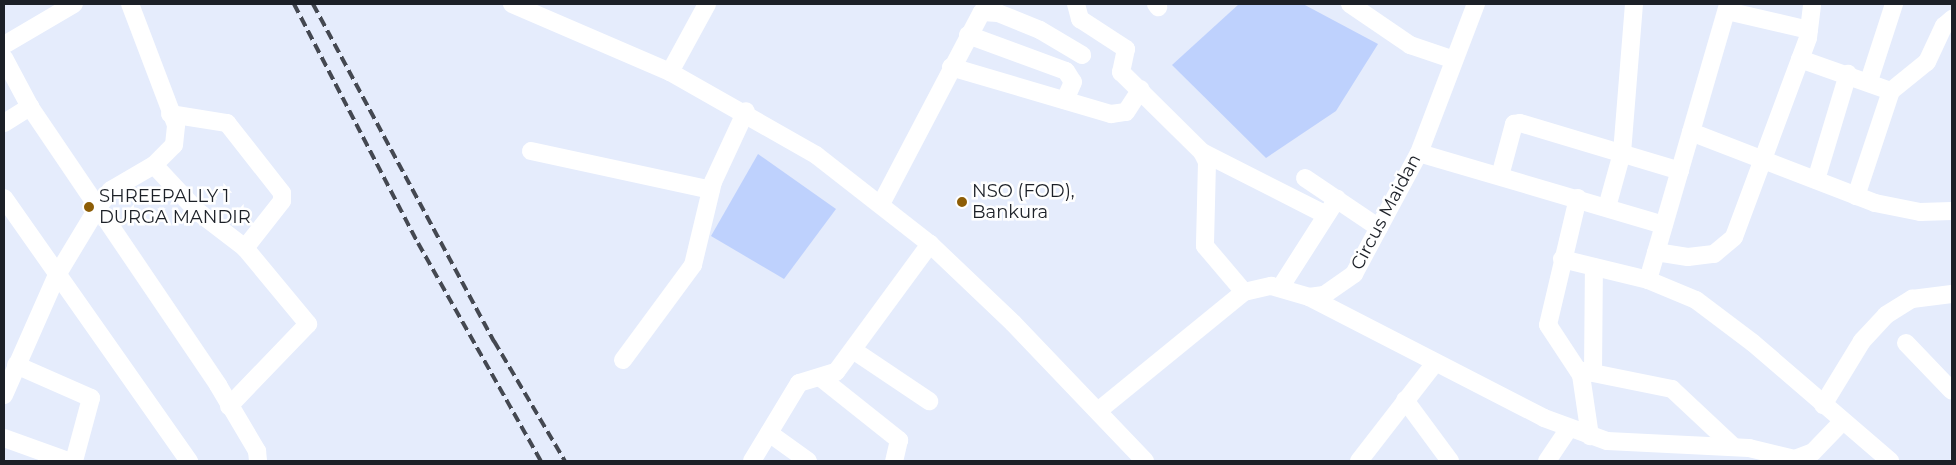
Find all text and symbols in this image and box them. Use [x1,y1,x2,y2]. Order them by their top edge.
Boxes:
street label: Circus Maidan [1346,150,1426,274]
place label: NSO (FOD), Bankura [972,181,1075,223]
place label: SHREEPALLY 1 DURGA MANDIR [99,186,251,228]
marker: NSO (FOD), Bankura [956,196,968,208]
marker: SHREEPALLY 1 DURGA MANDIR [83,201,95,213]

